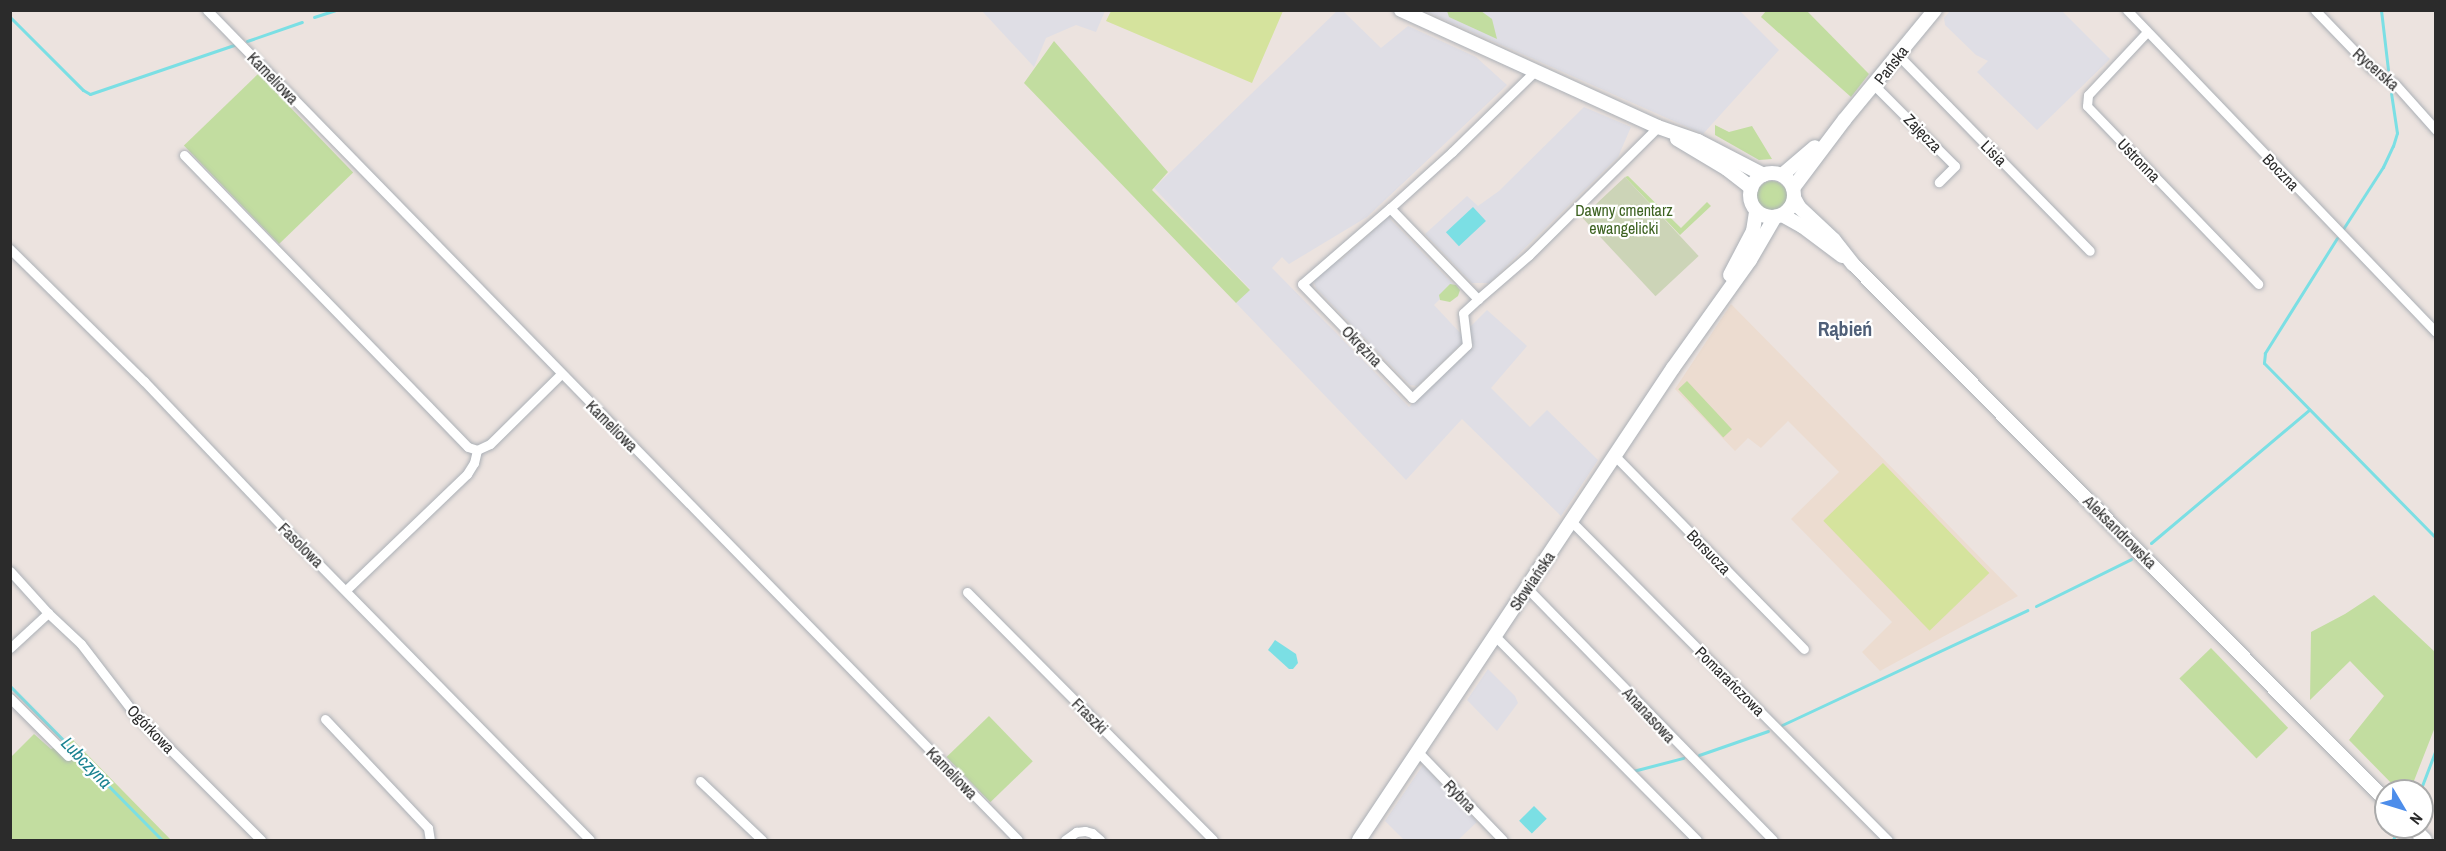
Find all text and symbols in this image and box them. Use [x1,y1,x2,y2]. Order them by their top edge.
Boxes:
street label: Pańska [1870,42,1912,88]
street label: Rycerska [2349,44,2403,94]
street label: Kameliowa [244,48,302,108]
street label: Zajęcza [1900,110,1946,156]
street label: Ustronna [2114,134,2164,186]
street label: Lisia [1977,136,2011,170]
street label: Boczna [2259,150,2303,194]
park label: Dawny cmentarz ewangelicki [1575,200,1673,238]
district label: Rąbień [1818,316,1872,340]
street label: Okrężna [1338,321,1386,371]
street label: Kameliowa [582,396,642,456]
street label: Aleksandrowska [2079,491,2161,573]
street label: Fasolowa [275,519,327,571]
street label: Borsucza [1683,526,1735,578]
street label: Słowiańska [1505,548,1559,614]
street label: Pomarańczowa [1691,642,1769,720]
street label: Ananasowa [1619,683,1679,747]
street label: Fraszki [1068,694,1112,738]
street label: Ogórkowa [123,701,179,757]
water label: Lubczyna [56,733,116,793]
street label: Kameliowa [923,743,981,803]
street label: Rybna [1440,776,1480,816]
north arrow [2374,779,2434,839]
text: N [2405,808,2428,829]

